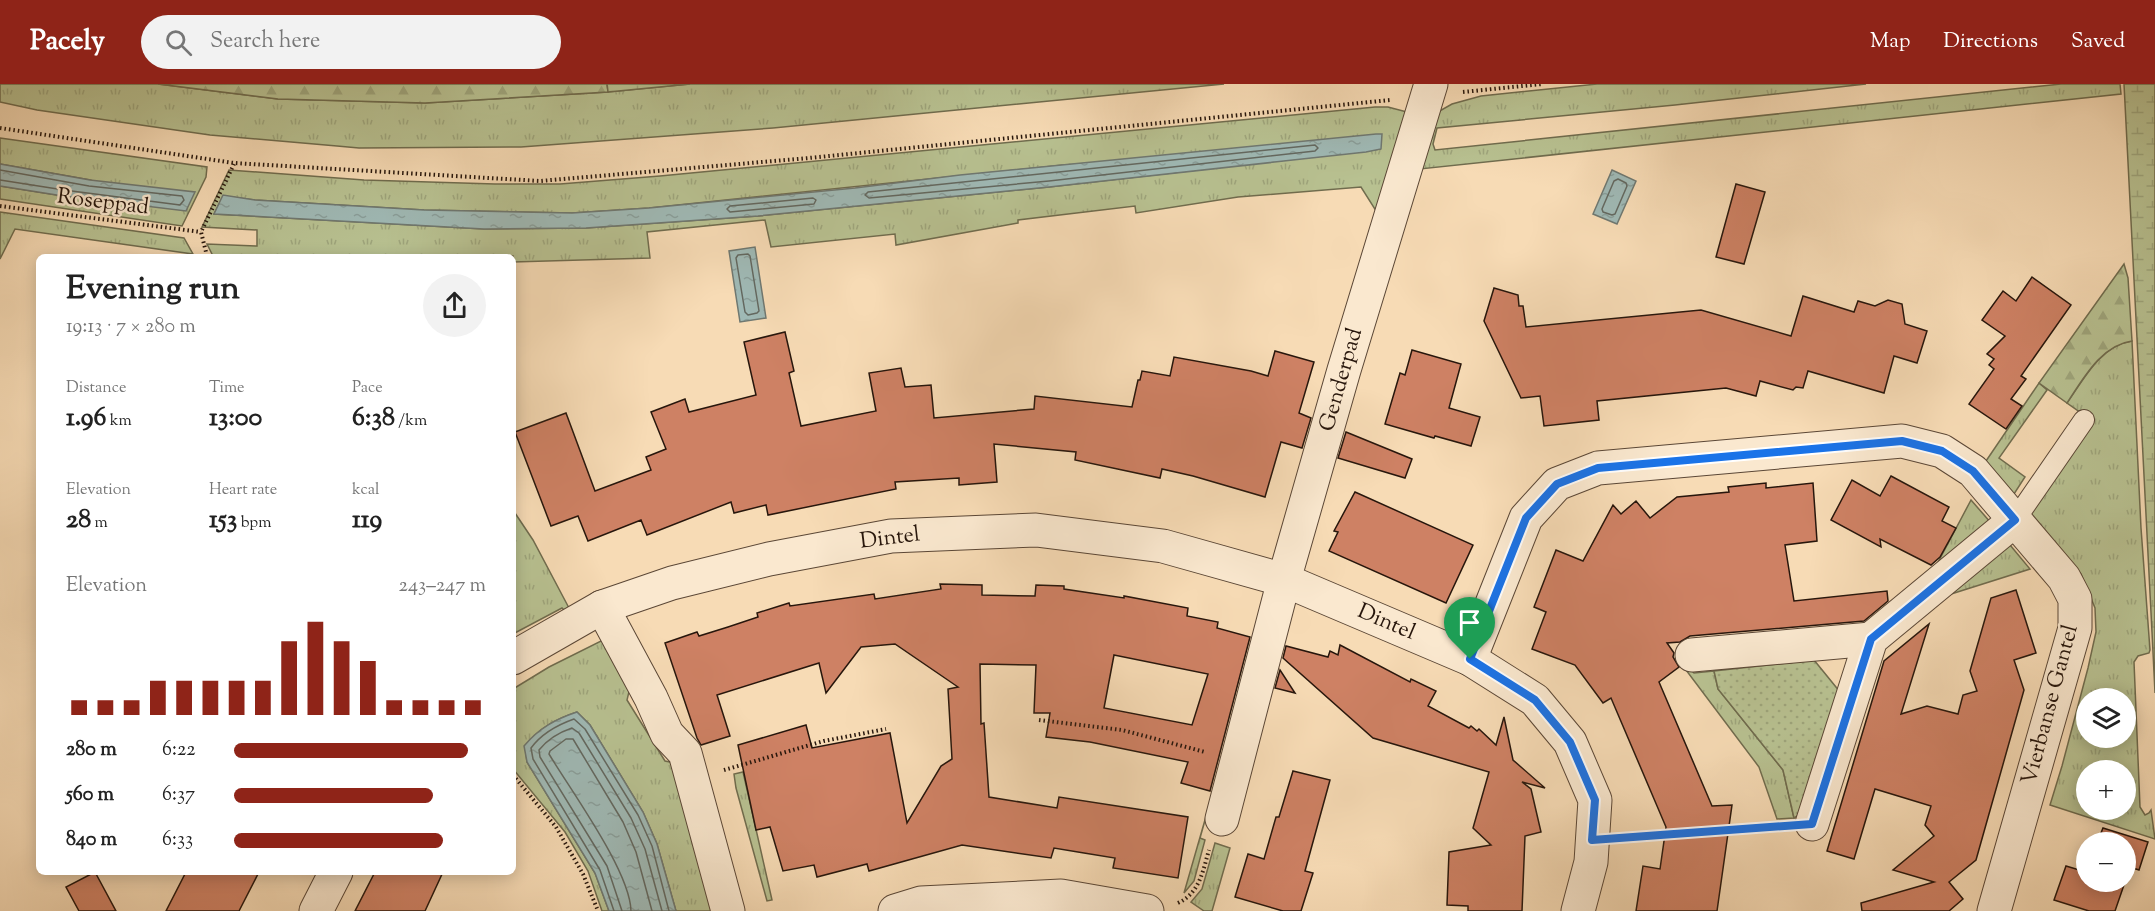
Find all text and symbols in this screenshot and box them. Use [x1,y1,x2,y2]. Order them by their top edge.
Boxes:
search box [141,15,561,69]
text: Pacely [30,22,105,62]
icon: search [162,26,195,59]
text: Search here [210,26,320,58]
text: Map [1870,27,1910,57]
text: Directions [1943,27,2038,57]
text: Saved [2071,27,2125,57]
street label: Roseppad [55,181,151,225]
text: Evening run [66,266,240,314]
button: share [423,274,486,337]
text: 19:13 · 7 × 280 m [66,313,196,342]
street label: Genderpad [1312,325,1372,435]
text: Distance [66,377,126,400]
text: Time [209,377,245,400]
text: Pace [352,377,383,400]
text: 1.96 [66,400,106,437]
text: 13:00 [209,400,262,437]
text: 6:38 [352,400,395,437]
text: km [106,410,132,433]
text: /km [395,410,427,433]
text: Elevation [66,479,131,502]
text: Heart rate [209,479,277,502]
text: kcal [352,479,380,502]
text: 28 [66,502,91,539]
text: 153 [209,502,237,539]
text: 119 [352,502,382,539]
text: m [91,512,108,535]
text: bpm [237,512,271,535]
street label: Dintel [858,519,922,559]
text: Elevation [66,572,147,601]
text: 243–247 m [399,572,486,601]
street label: Dintel [1352,596,1420,650]
pin [1444,597,1495,659]
icon: arrive [1453,606,1486,639]
street label: Vierbanse Gantel [2014,621,2088,789]
map controls [2076,688,2136,892]
button: layers [2076,688,2136,748]
text: 280 m [66,736,117,765]
text: 6:22 [162,736,196,765]
button: + [2076,760,2136,820]
text: 560 m [66,781,114,810]
text: 6:37 [162,781,195,810]
text: 840 m [66,826,117,855]
text: 6:33 [162,826,193,855]
button: − [2076,832,2136,892]

